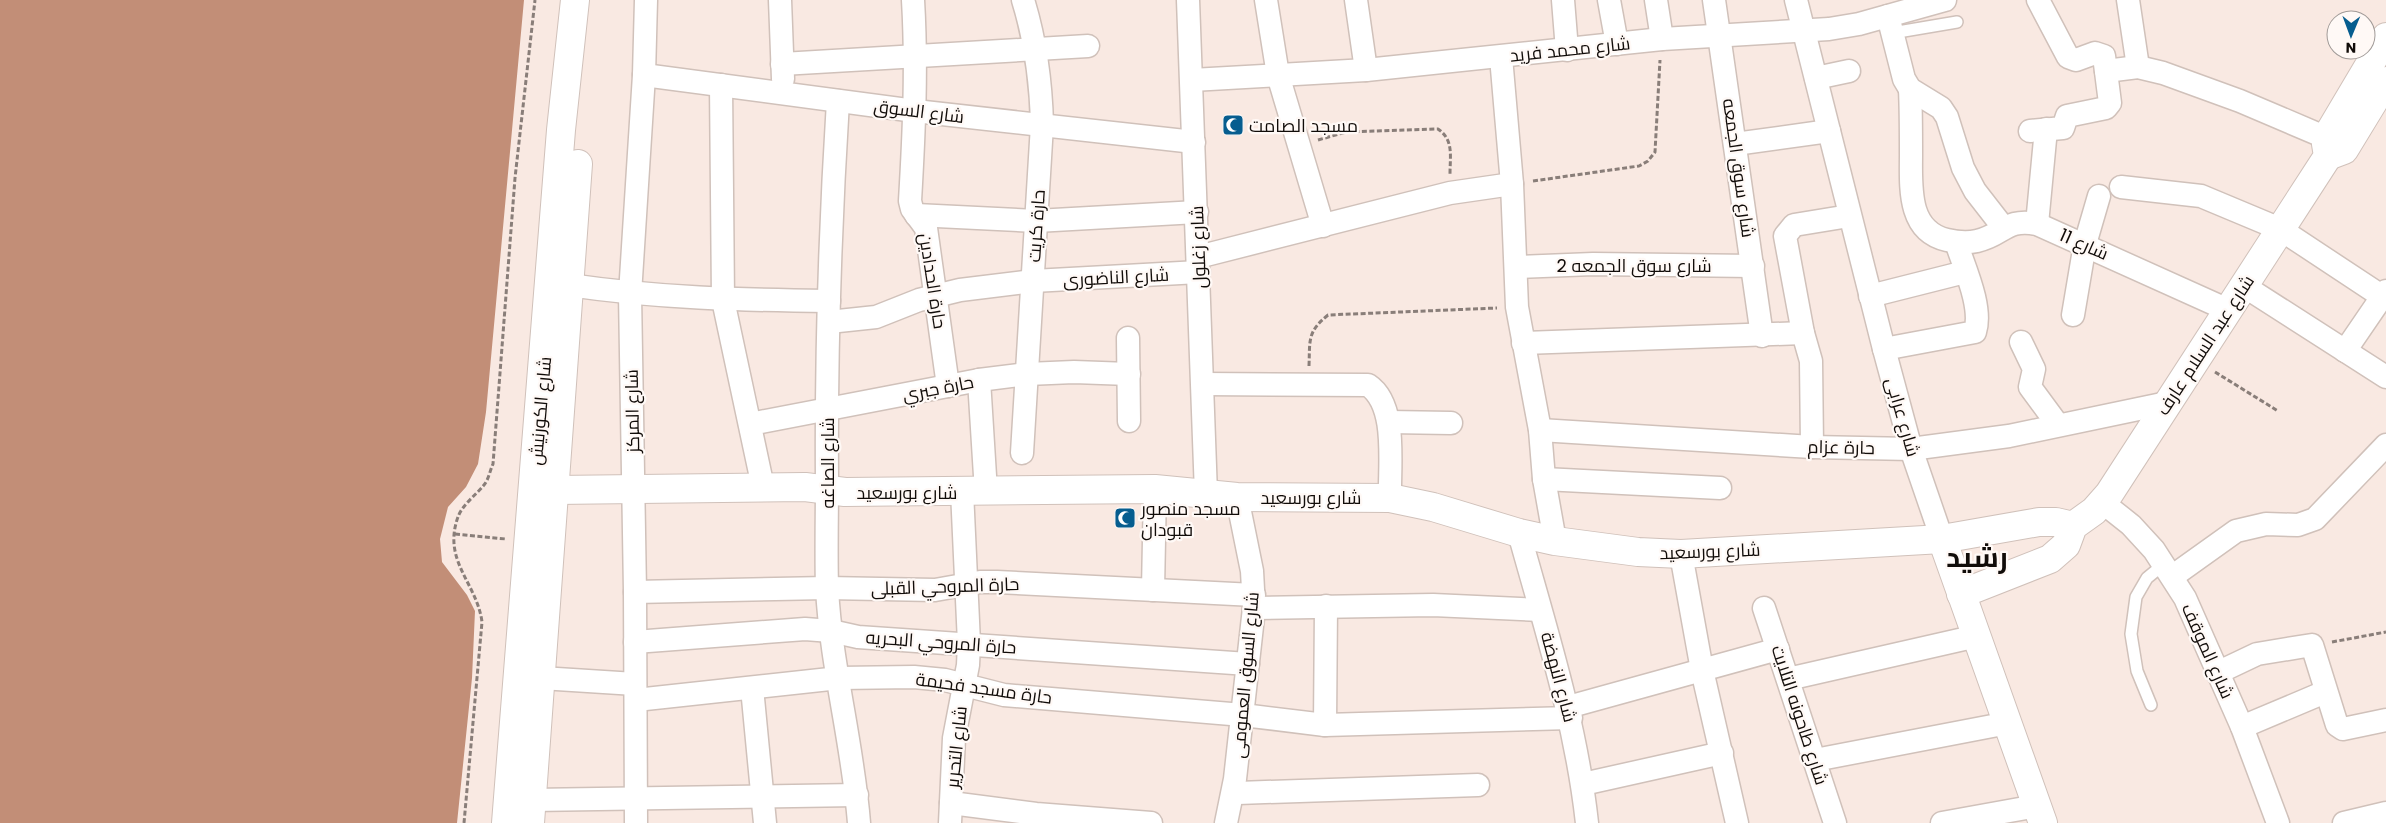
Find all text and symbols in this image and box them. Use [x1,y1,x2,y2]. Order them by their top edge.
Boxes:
north arrow [2326,10,2376,60]
street label: شارع محمد فريد [1509,30,1631,68]
text: N [2345,38,2356,58]
street label: شارع السوق [872,93,966,129]
street label: شارع سوق الجمعه [1717,97,1761,239]
mosque icon: مسجد الصامت [1221,113,1245,137]
place label: مسجد الصامت [1249,113,1358,138]
street label: حارة كريت [1021,189,1051,263]
street label: شارع زغلول [1184,205,1212,289]
street label: شارع 11 [2056,222,2112,266]
street label: حارة الحدادين [913,231,953,331]
street label: شارع سوق الجمعه 2 [1556,253,1712,278]
street label: شارع الناضورى [1062,262,1170,292]
street label: شارع عبد السلام عارف [2150,270,2260,420]
street label: شارع الكورنيش [523,356,557,466]
street label: شارع المركز [619,369,645,454]
street label: حارة جبري [900,369,976,409]
street label: شارع عرابى [1880,374,1926,460]
street label: شارع الصاغه [815,417,840,509]
street label: حارة عزام [1807,434,1875,460]
street label: شارع بورسعيد [857,480,957,505]
street label: شارع بورسعيد [1261,485,1361,510]
place label: مسجد منصور قبودان [1140,496,1241,542]
mosque icon: مسجد منصور قبودان [1113,506,1137,530]
street label: شارع بورسعيد [1659,537,1761,565]
district label: رشيد [1946,538,2008,577]
street label: حارة المروحي القبلى [870,571,1020,603]
street label: شارع السوق العمومى [1225,591,1265,759]
street label: شارع الموقف [2176,599,2240,703]
street label: حارة المروحي البحريه [865,624,1017,662]
street label: شارع النهضة [1535,629,1583,725]
street label: شارع طاحونه التلايت [1766,642,1834,788]
street label: حارة مسجد فحيمة [914,666,1054,710]
street label: شارع التحرير [939,705,973,790]

